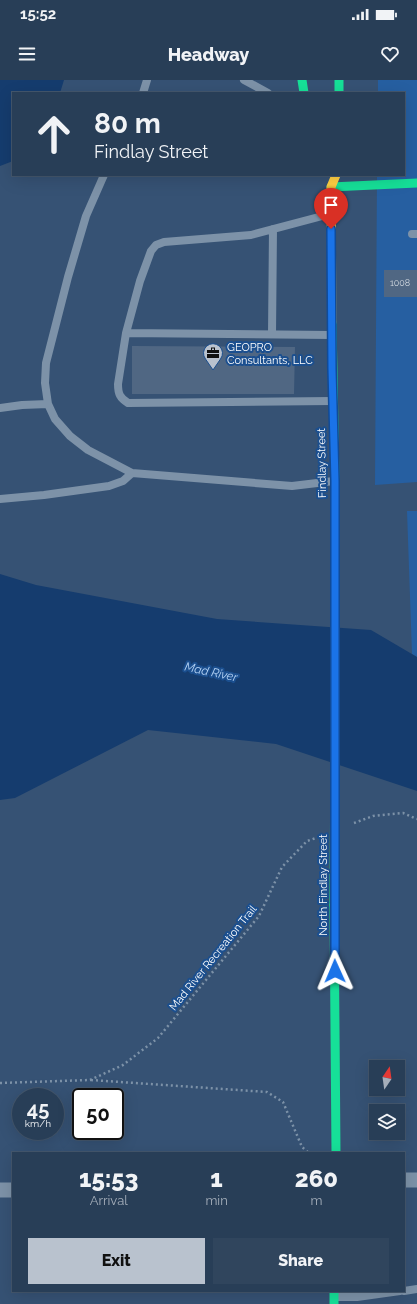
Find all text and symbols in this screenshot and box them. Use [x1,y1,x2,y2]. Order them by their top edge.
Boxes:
text: 15:52 [20,5,56,23]
icon: menu [16,43,38,65]
icon: heart [379,43,401,65]
text: Headway [168,44,249,65]
text: 80 m [94,107,161,140]
icon: ahead [28,108,80,160]
text: Findlay Street [94,141,208,162]
pin [314,188,348,229]
icon: arrive [320,194,342,216]
house number: 1008 [390,278,410,288]
place label: GEOPRO Consultants, LLC [227,341,313,367]
office icon: GEOPRO Consultants, LLC [202,342,224,370]
street label: Findlay Street [315,428,329,498]
water label: Mad River [183,660,240,685]
street label: North Findlay Street [317,834,330,936]
street label: Mad River Recreation Trail [167,903,259,1013]
position arrow [314,950,356,992]
north arrow [369,1060,405,1096]
map controls [369,1060,405,1140]
speed limit sign: 50 [72,1088,124,1140]
text: 45 [27,1097,49,1121]
button: layers [369,1104,405,1140]
text: km/h [25,1118,51,1129]
text: 15:53 [79,1164,138,1193]
text: 1 [210,1164,223,1193]
text: 260 [295,1164,338,1193]
text: Arrival [90,1193,128,1208]
text: min [205,1193,228,1208]
text: m [310,1193,322,1208]
button: Exit [28,1238,205,1284]
button: Share [213,1238,389,1284]

